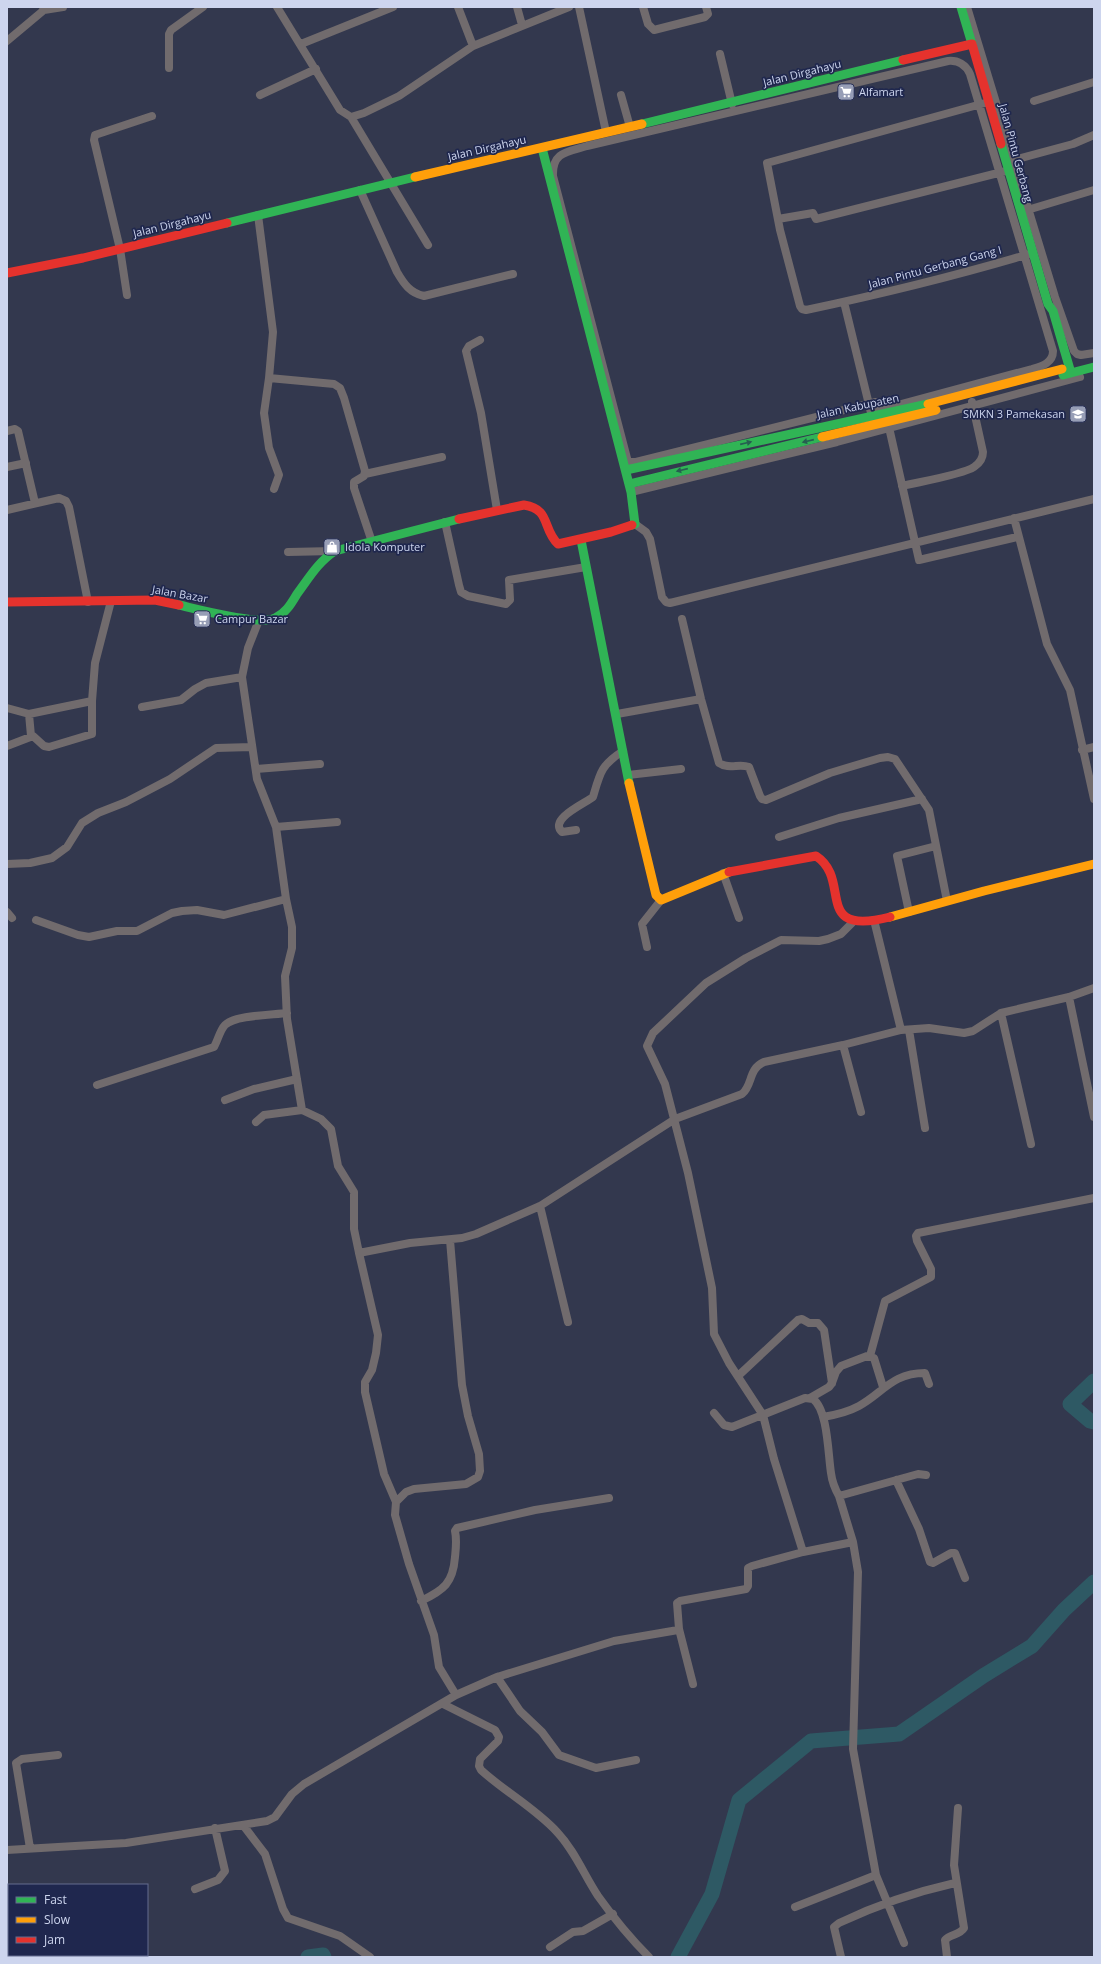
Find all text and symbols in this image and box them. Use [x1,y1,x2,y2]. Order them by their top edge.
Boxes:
street label: Jalan Dirgahayu [760,56,843,90]
supermarket icon: Alfamart [836,82,856,102]
place label: Alfamart [859,84,903,99]
street label: Jalan Pintu Gerbang [996,101,1037,204]
street label: Jalan Dirgahayu [445,131,528,164]
street label: Jalan Dirgahayu [130,207,213,241]
street label: Jalan Pintu Gerbang Gang I [866,242,1003,292]
street label: Jalan Kabupaten [814,389,900,422]
school or university icon: SMKN 3 Pamekasan [1068,404,1088,424]
place label: SMKN 3 Pamekasan [963,406,1065,421]
one-way arrow [802,438,814,444]
one-way arrow [740,440,752,446]
one-way arrow [675,467,688,473]
shop icon: Idola Komputer [322,537,342,557]
place label: Idola Komputer [345,539,425,554]
street label: Jalan Bazar [150,581,210,606]
supermarket icon: Campur Bazar [192,609,212,629]
place label: Campur Bazar [215,611,289,626]
legend [8,1884,148,1956]
text: Fast [44,1891,67,1908]
text: Slow [44,1911,71,1928]
text: Jam [43,1931,65,1948]

